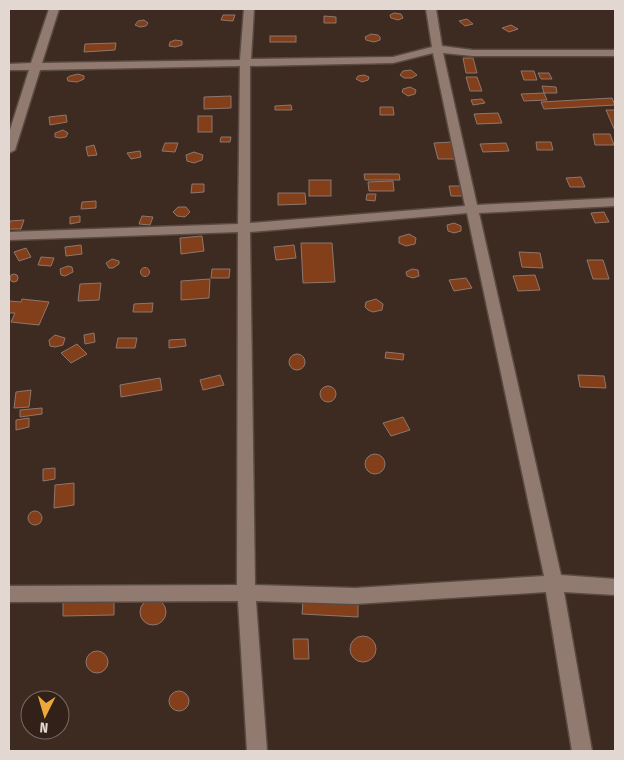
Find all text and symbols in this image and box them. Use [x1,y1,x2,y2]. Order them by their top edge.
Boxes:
north arrow [20,690,70,740]
text: N [39,719,49,736]

